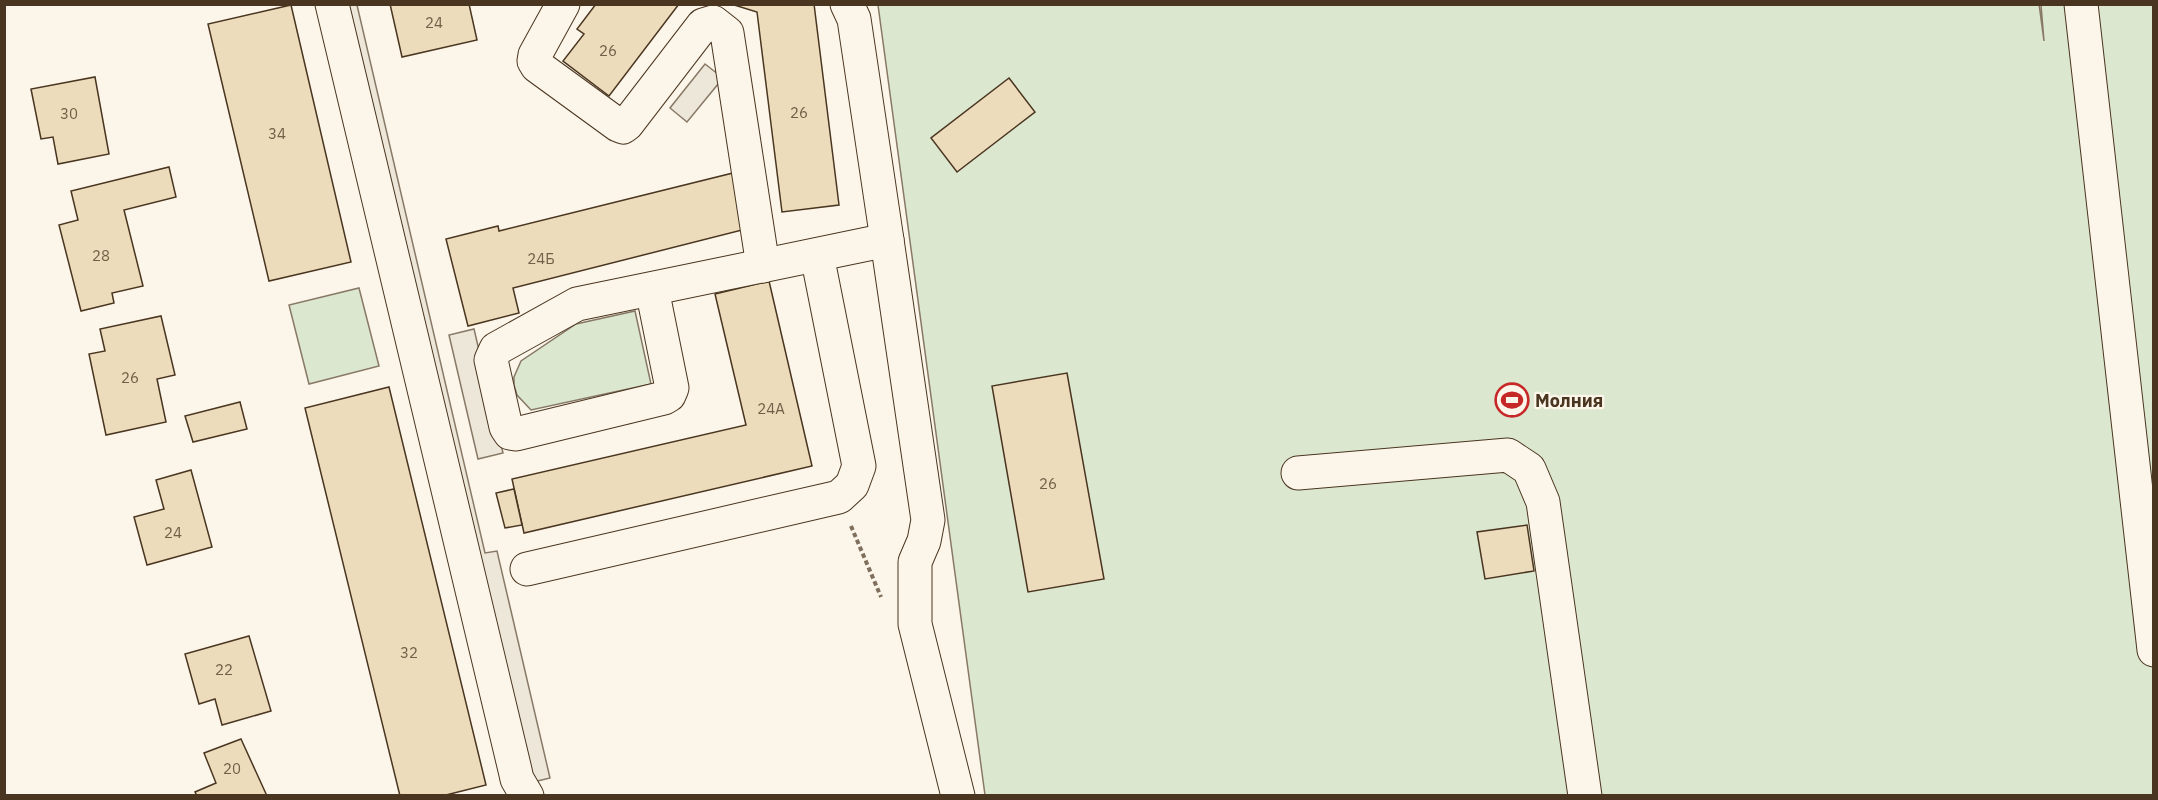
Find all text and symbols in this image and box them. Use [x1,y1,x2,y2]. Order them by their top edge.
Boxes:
house number: 24 [425,13,443,32]
house number: 26 [599,41,617,60]
house number: 26 [790,103,808,122]
house number: 30 [60,104,78,123]
house number: 34 [268,124,286,143]
house number: 28 [92,246,110,265]
house number: 24Б [527,249,555,268]
house number: 26 [121,368,139,387]
sports icon: Молния [1494,382,1530,418]
place label: Молния [1535,389,1603,412]
house number: 24А [757,399,785,418]
house number: 26 [1039,474,1057,493]
house number: 24 [164,523,182,542]
house number: 32 [400,643,418,662]
house number: 22 [215,660,233,679]
house number: 20 [223,759,241,778]

